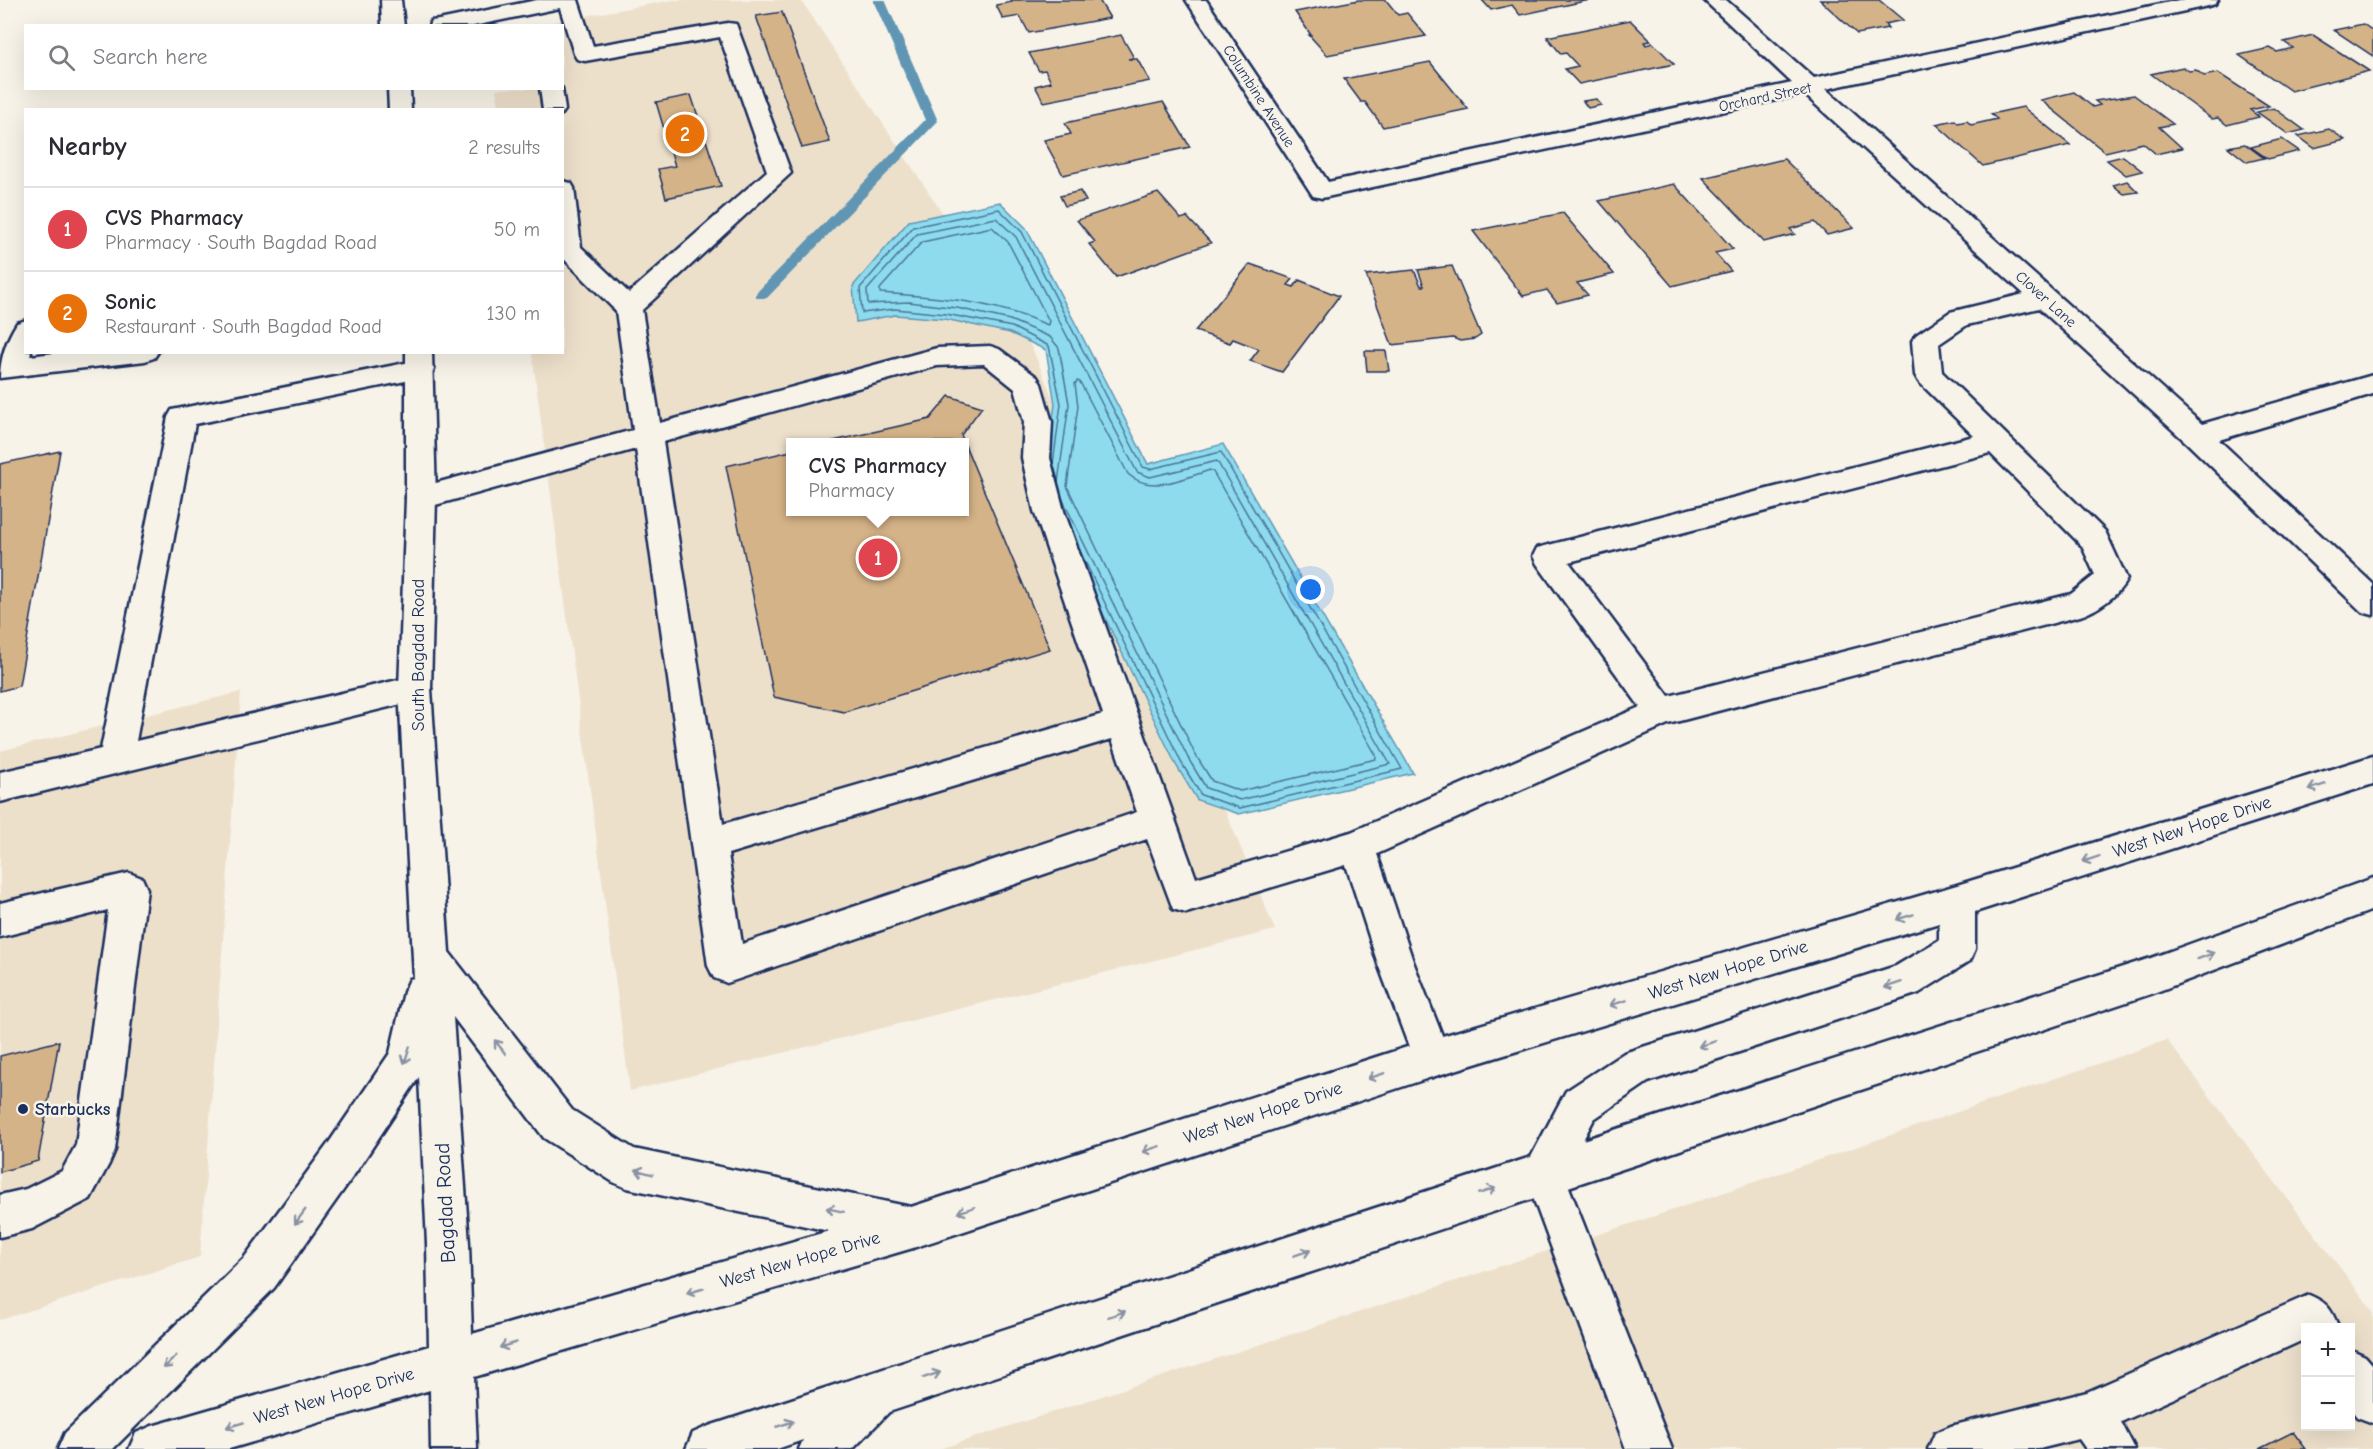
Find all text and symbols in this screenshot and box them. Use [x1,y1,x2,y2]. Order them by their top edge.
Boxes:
search box [24,24,564,90]
icon: search [45,41,78,74]
street label: Columbine Avenue [1219,41,1299,151]
text: Search here [93,44,208,70]
street label: Orchard Street [1717,78,1814,116]
pin: 2 [666,112,704,156]
text: Nearby [48,132,127,162]
text: 2 results [468,136,540,159]
text: CVS Pharmacy [105,205,243,231]
text: 1 [64,218,71,241]
text: 50 m [494,218,540,241]
text: Pharmacy · South Bagdad Road [105,231,377,254]
street label: Clover Lane [2012,267,2080,331]
text: Sonic [105,289,156,315]
text: 2 [63,302,72,325]
text: 130 m [487,302,540,325]
text: Restaurant · South Bagdad Road [105,315,382,338]
popup [786,438,969,516]
text: CVS Pharmacy [809,453,946,479]
text: Pharmacy [809,479,894,502]
pin: 1 [858,536,898,580]
your location [1296,575,1325,604]
street label: South Bagdad Road [408,579,429,731]
one-way arrow [2308,782,2327,793]
street label: West New Hope Drive [2110,791,2274,863]
one-way arrow [2082,854,2101,865]
one-way arrow [1896,912,1915,923]
street label: West New Hope Drive [1646,936,1810,1004]
one-way arrow [2196,950,2215,961]
one-way arrow [1884,980,1903,991]
one-way arrow [1609,998,1628,1009]
one-way arrow [1698,1039,1717,1050]
one-way arrow [493,1040,506,1056]
one-way arrow [401,1045,412,1064]
one-way arrow [1367,1071,1386,1082]
street label: West New Hope Drive [1181,1077,1345,1149]
place label: Starbucks [35,1099,111,1120]
marker: Starbucks [16,1102,30,1116]
street label: Bagdad Road [430,1142,460,1264]
one-way arrow [1142,1145,1161,1156]
one-way arrow [635,1166,654,1177]
one-way arrow [1477,1185,1496,1196]
one-way arrow [826,1204,845,1215]
one-way arrow [957,1205,976,1216]
one-way arrow [293,1209,306,1225]
street label: West New Hope Drive [718,1227,882,1293]
one-way arrow [1292,1246,1311,1257]
one-way arrow [686,1286,705,1297]
one-way arrow [1107,1307,1126,1318]
map controls [2301,1323,2355,1431]
button: + [2301,1323,2355,1377]
one-way arrow [499,1341,518,1352]
one-way arrow [162,1354,177,1369]
street label: West New Hope Drive [252,1363,416,1429]
one-way arrow [922,1368,941,1379]
button: − [2301,1377,2355,1431]
one-way arrow [775,1417,794,1428]
one-way arrow [226,1420,245,1431]

